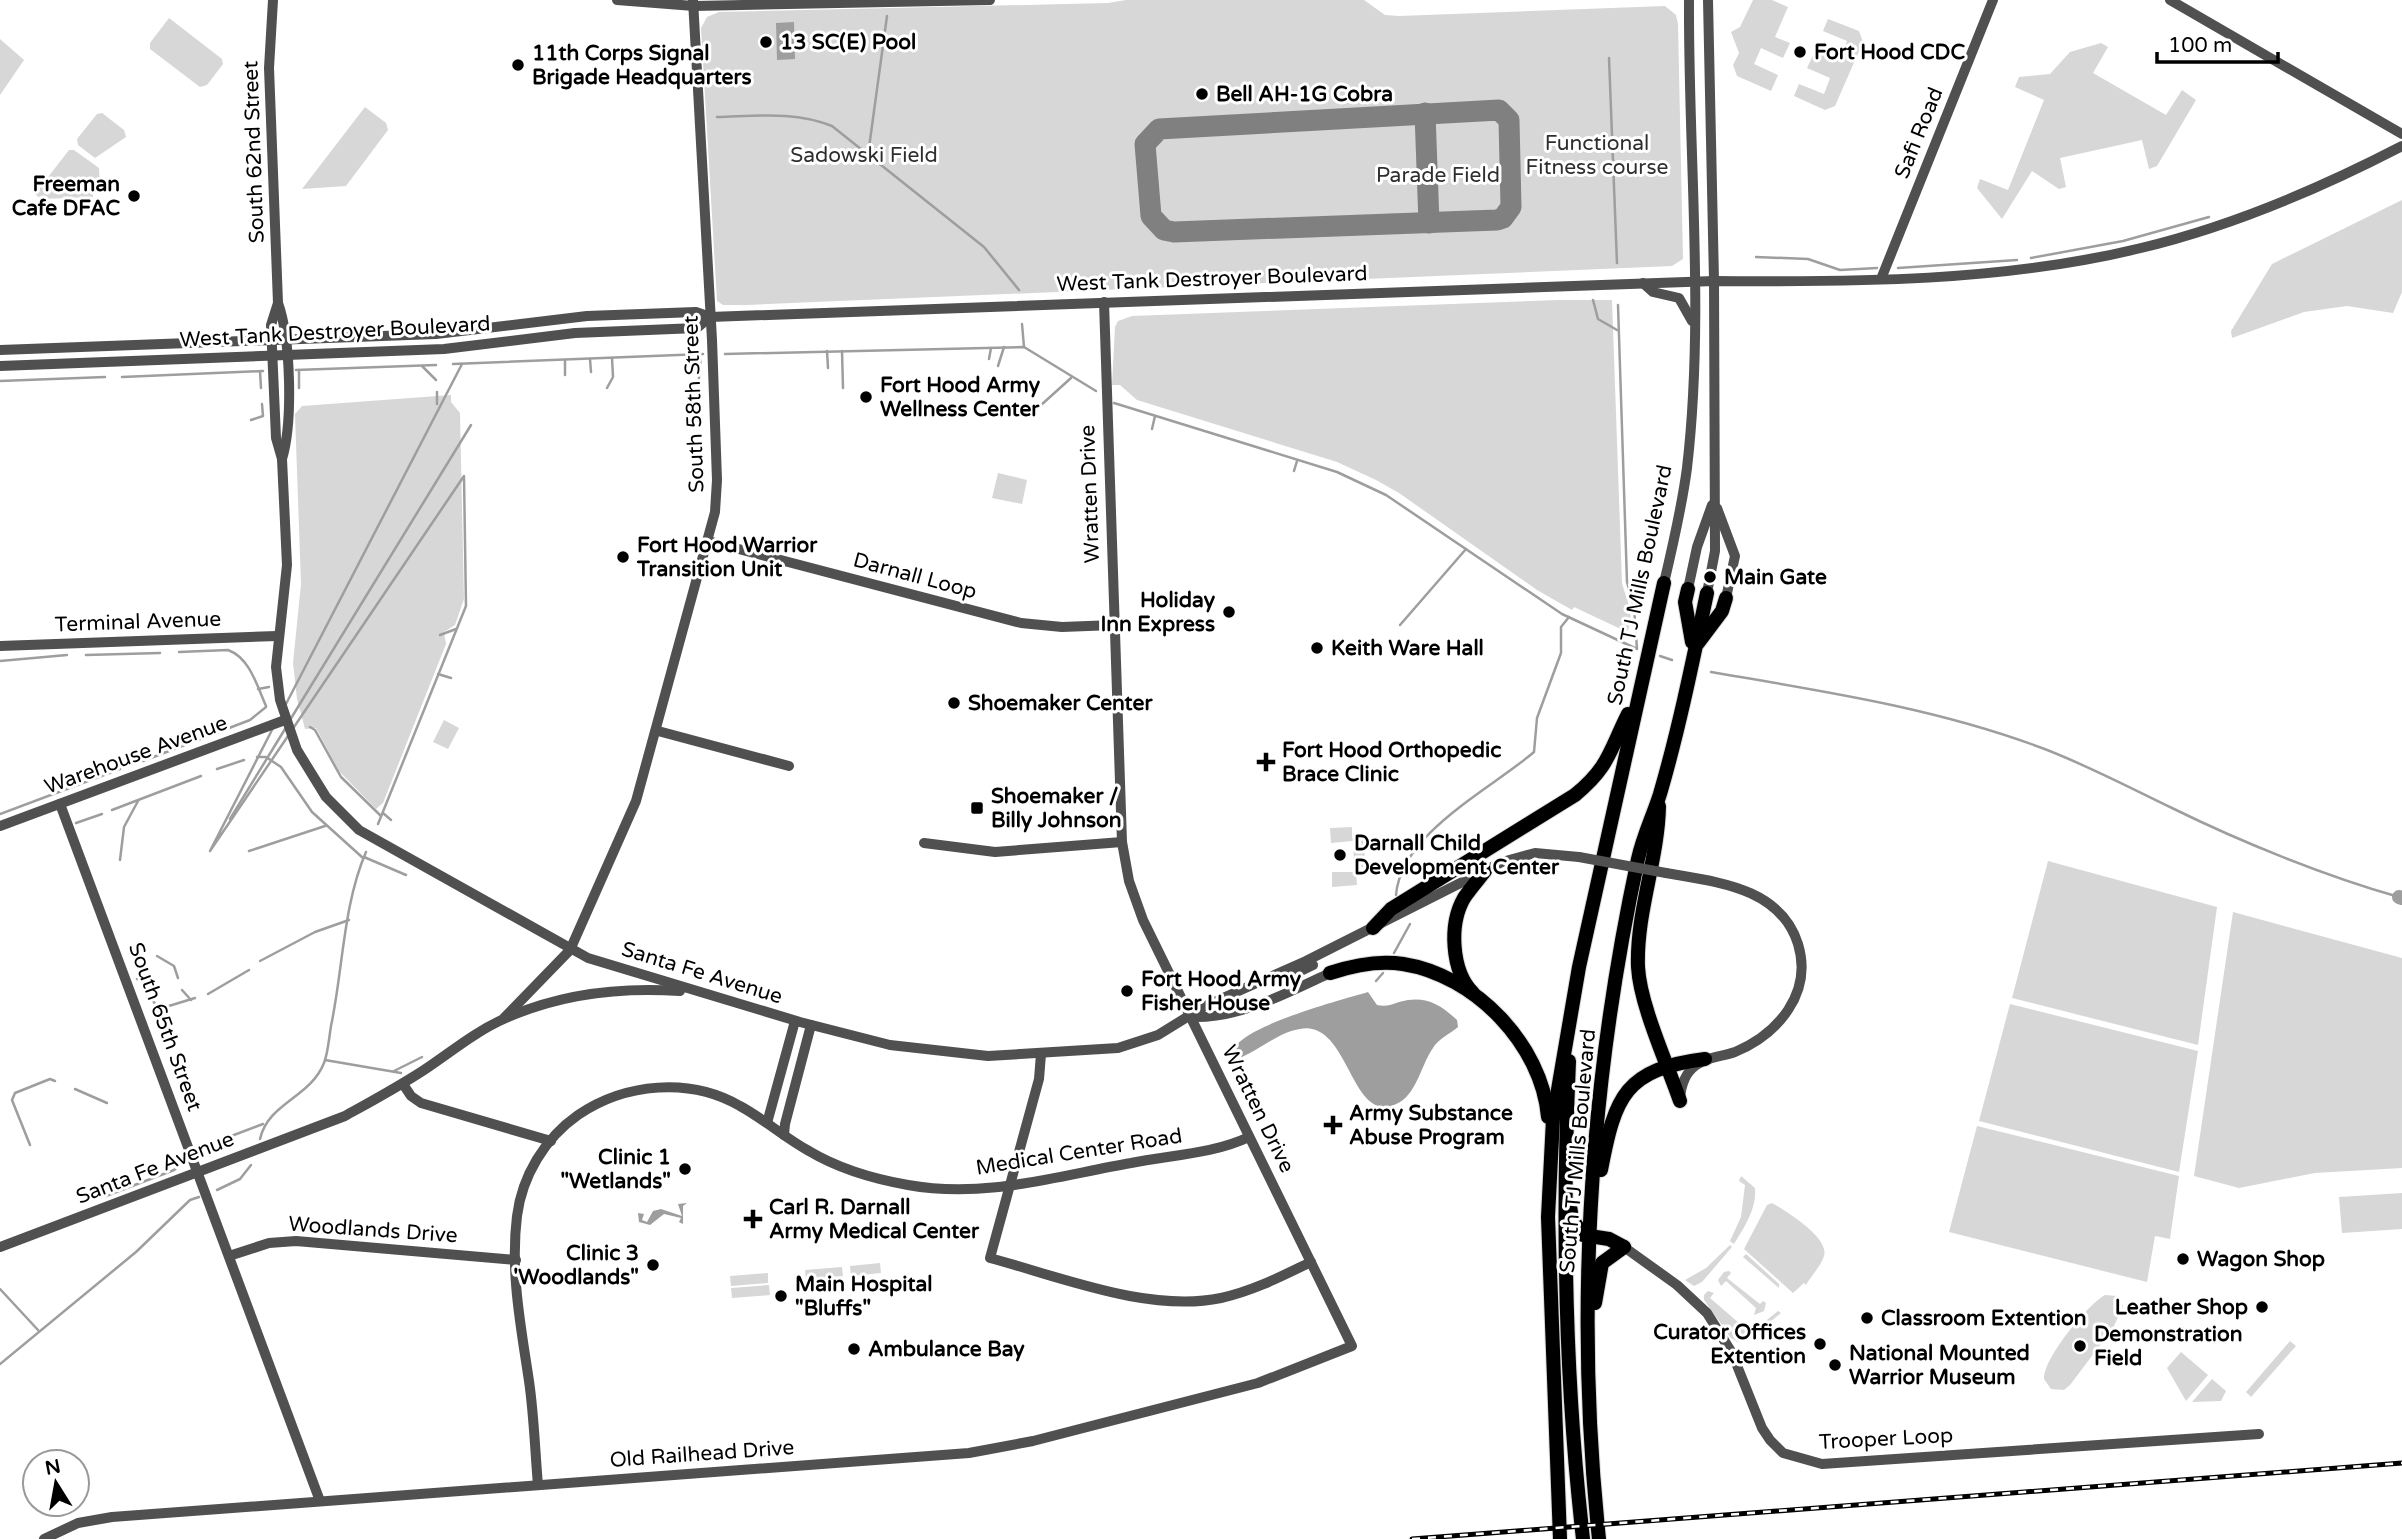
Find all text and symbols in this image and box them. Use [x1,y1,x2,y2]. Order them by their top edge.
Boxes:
scale bar [2157,21,2278,65]
place label: 13 SC(E) Pool [780,30,916,55]
text: 100 m [2168,33,2232,58]
marker: 13 SC(E) Pool [758,34,774,50]
place label: Fort Hood CDC [1814,40,1965,65]
place label: 11th Corps Signal Brigade Headquarters [532,41,752,90]
marker: Fort Hood CDC [1792,44,1808,60]
marker: 11th Corps Signal Brigade Headquarters [510,57,526,73]
street label: South 62nd Street [238,60,270,244]
place label: Bell AH-1G Cobra [1216,82,1393,107]
street label: Safi Road [1889,84,1949,182]
marker: Bell AH-1G Cobra [1194,86,1210,102]
park label: Functional Fitness course [1526,131,1668,180]
park label: Sadowski Field [790,143,938,168]
park label: Parade Field [1376,163,1500,188]
place label: Freeman Cafe DFAC [12,172,120,221]
marker: Freeman Cafe DFAC [126,188,142,204]
street label: West Tank Destroyer Boulevard [1056,261,1368,297]
street label: West Tank Destroyer Boulevard [179,311,491,353]
street label: South 58th Street [678,315,710,493]
place label: Fort Hood Army Wellness Center [880,373,1041,422]
marker: Fort Hood Army Wellness Center [858,389,874,405]
street label: Wratten Drive [1075,424,1105,564]
street label: South TJ Mills Boulevard [1602,463,1678,707]
place label: Fort Hood Warrior Transition Unit [636,533,818,582]
street label: Darnall Loop [851,548,979,604]
marker: Fort Hood Warrior Transition Unit [615,549,631,565]
place label: Main Gate [1724,565,1827,590]
marker: Main Gate [1702,569,1718,585]
place label: Holiday Inn Express [1100,588,1216,637]
marker: Holiday Inn Express [1221,604,1237,620]
street label: Terminal Avenue [54,607,222,637]
place label: Keith Ware Hall [1331,636,1484,661]
marker: Keith Ware Hall [1309,640,1325,656]
place label: Shoemaker Center [968,691,1153,716]
marker: Shoemaker Center [946,695,962,711]
street label: Warehouse Avenue [41,710,231,800]
place label: Fort Hood Orthopedic Brace Clinic [1282,738,1501,787]
marker: Fort Hood Orthopedic Brace Clinic [1256,752,1276,772]
place label: Shoemaker / Billy Johnson [991,784,1122,833]
marker: Shoemaker / Billy Johnson [969,800,985,816]
place label: Darnall Child Development Center [1354,831,1560,880]
marker: Darnall Child Development Center [1332,847,1348,863]
street label: Santa Fe Avenue [618,937,786,1009]
street label: South 65th Street [123,939,207,1115]
place label: Fort Hood Army Fisher House [1141,967,1302,1016]
marker: Fort Hood Army Fisher House [1119,983,1135,999]
street label: South TJ Mills Boulevard [1555,1028,1601,1274]
street label: Wratten Drive [1216,1041,1300,1177]
place label: Army Substance Abuse Program [1349,1101,1513,1150]
marker: Army Substance Abuse Program [1323,1115,1343,1135]
street label: Medical Center Road [974,1123,1184,1181]
street label: Santa Fe Avenue [73,1126,238,1210]
place label: Clinic 1 "Wetlands" [560,1145,671,1194]
marker: Clinic 1 "Wetlands" [677,1161,693,1177]
place label: Carl R. Darnall Army Medical Center [769,1195,980,1244]
marker: Carl R. Darnall Army Medical Center [743,1209,763,1229]
street label: Woodlands Drive [288,1212,458,1248]
place label: Clinic 3 'Woodlands" [513,1241,639,1290]
place label: Wagon Shop [2197,1247,2325,1272]
marker: Wagon Shop [2175,1251,2191,1267]
marker: Clinic 3 'Woodlands" [645,1257,661,1273]
place label: Main Hospital "Bluffs" [795,1272,933,1321]
marker: Main Hospital "Bluffs" [773,1288,789,1304]
place label: Leather Shop [2115,1295,2248,1320]
marker: Leather Shop [2254,1299,2270,1315]
place label: Classroom Extention [1881,1306,2087,1331]
marker: Classroom Extention [1859,1310,1875,1326]
place label: Curator Offices Extention [1653,1320,1806,1369]
place label: Demonstration Field [2094,1322,2243,1371]
marker: Curator Offices Extention [1812,1336,1828,1352]
place label: Ambulance Bay [868,1337,1025,1362]
marker: Demonstration Field [2072,1338,2088,1354]
marker: Ambulance Bay [846,1341,862,1357]
place label: National Mounted Warrior Museum [1849,1341,2030,1390]
marker: National Mounted Warrior Museum [1827,1357,1843,1373]
street label: Trooper Loop [1818,1423,1954,1455]
street label: Old Railhead Drive [609,1435,795,1473]
north arrow [21,1448,91,1518]
text: N [43,1455,63,1480]

